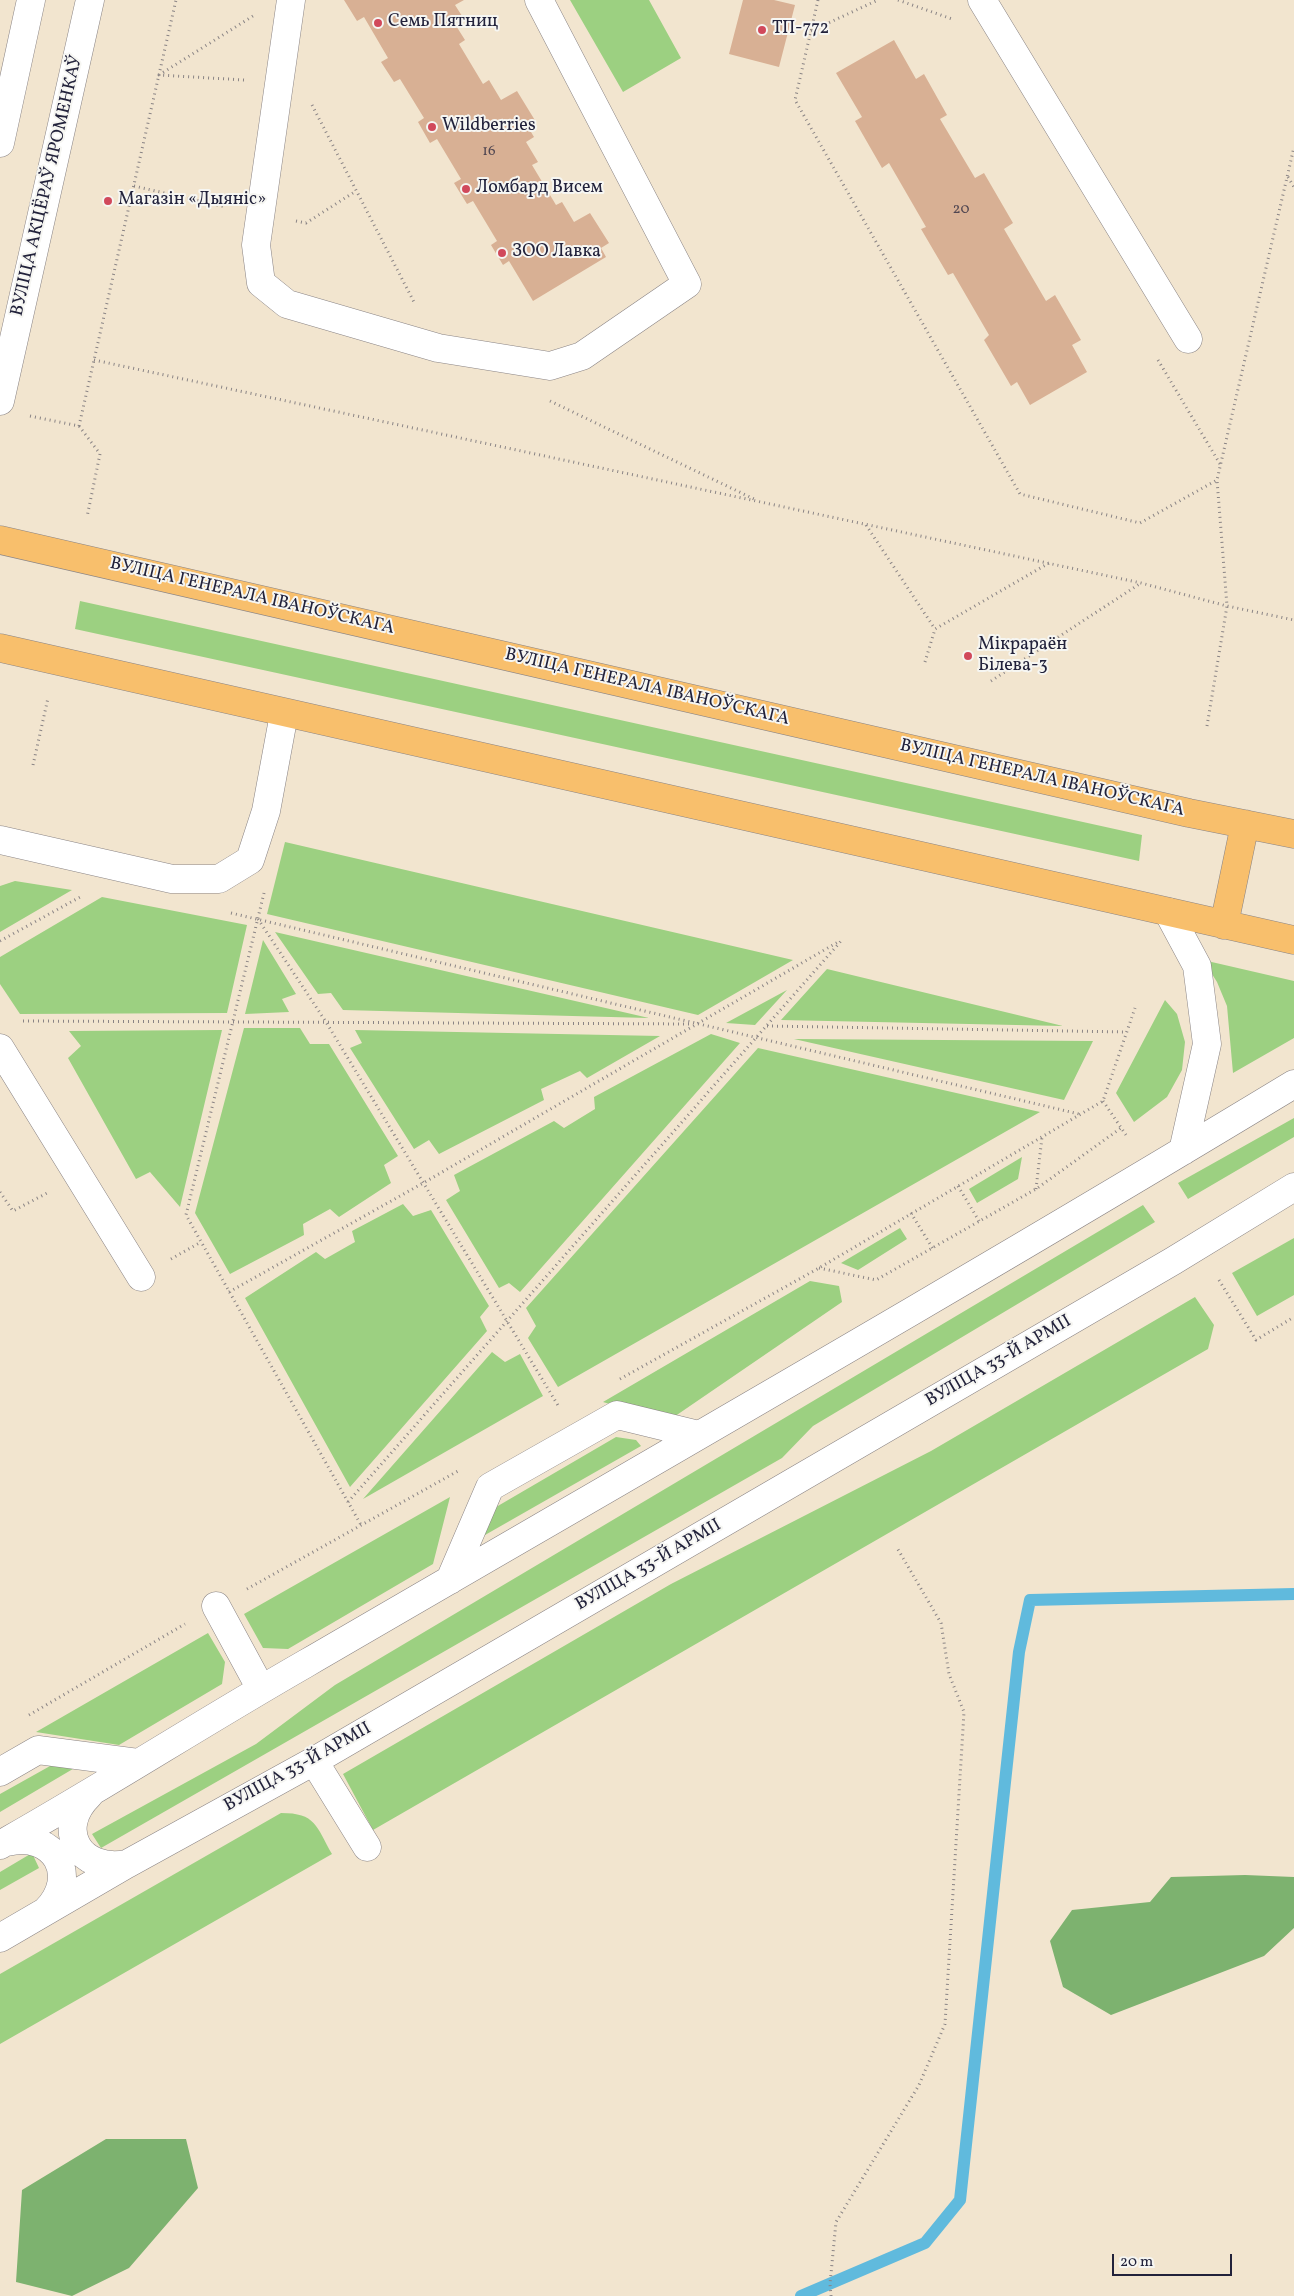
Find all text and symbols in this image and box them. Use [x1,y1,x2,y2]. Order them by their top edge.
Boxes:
place label: Семь Пятниц [388,12,498,34]
marker: Семь Пятниц [372,17,384,29]
place label: ТП-772 [772,19,829,41]
marker: ТП-772 [756,24,768,36]
street label: ВУЛІЦА АКЦЁРАЎ ЯРОМЕНКАЎ [7,54,89,318]
place label: Wildberries [442,116,536,138]
marker: Wildberries [426,121,438,133]
house number: 16 [482,143,496,161]
place label: Ломбард Висем [476,178,603,200]
marker: Ломбард Висем [460,183,472,195]
place label: Магазін «Дыяніс» [118,190,266,212]
marker: Магазін «Дыяніс» [102,195,114,207]
house number: 20 [953,201,969,219]
place label: ЗОО Лавка [512,242,601,264]
marker: ЗОО Лавка [496,247,508,259]
street label: ВУЛІЦА ГЕНЕРАЛА ІВАНОЎСКАГА [108,554,396,640]
place label: Мікрараён Білева-3 [978,635,1067,678]
street label: ВУЛІЦА ГЕНЕРАЛА ІВАНОЎСКАГА [503,645,791,731]
marker: Мікрараён Білева-3 [962,650,974,662]
street label: ВУЛІЦА ГЕНЕРАЛА ІВАНОЎСКАГА [898,736,1186,822]
street label: ВУЛІЦА 33-Й АРМІІ [922,1311,1076,1413]
street label: ВУЛІЦА 33-Й АРМІІ [572,1515,726,1617]
street label: ВУЛІЦА 33-Й АРМІІ [221,1719,375,1817]
scale bar [1114,2244,1234,2276]
text: 20 m [1120,2252,1153,2273]

